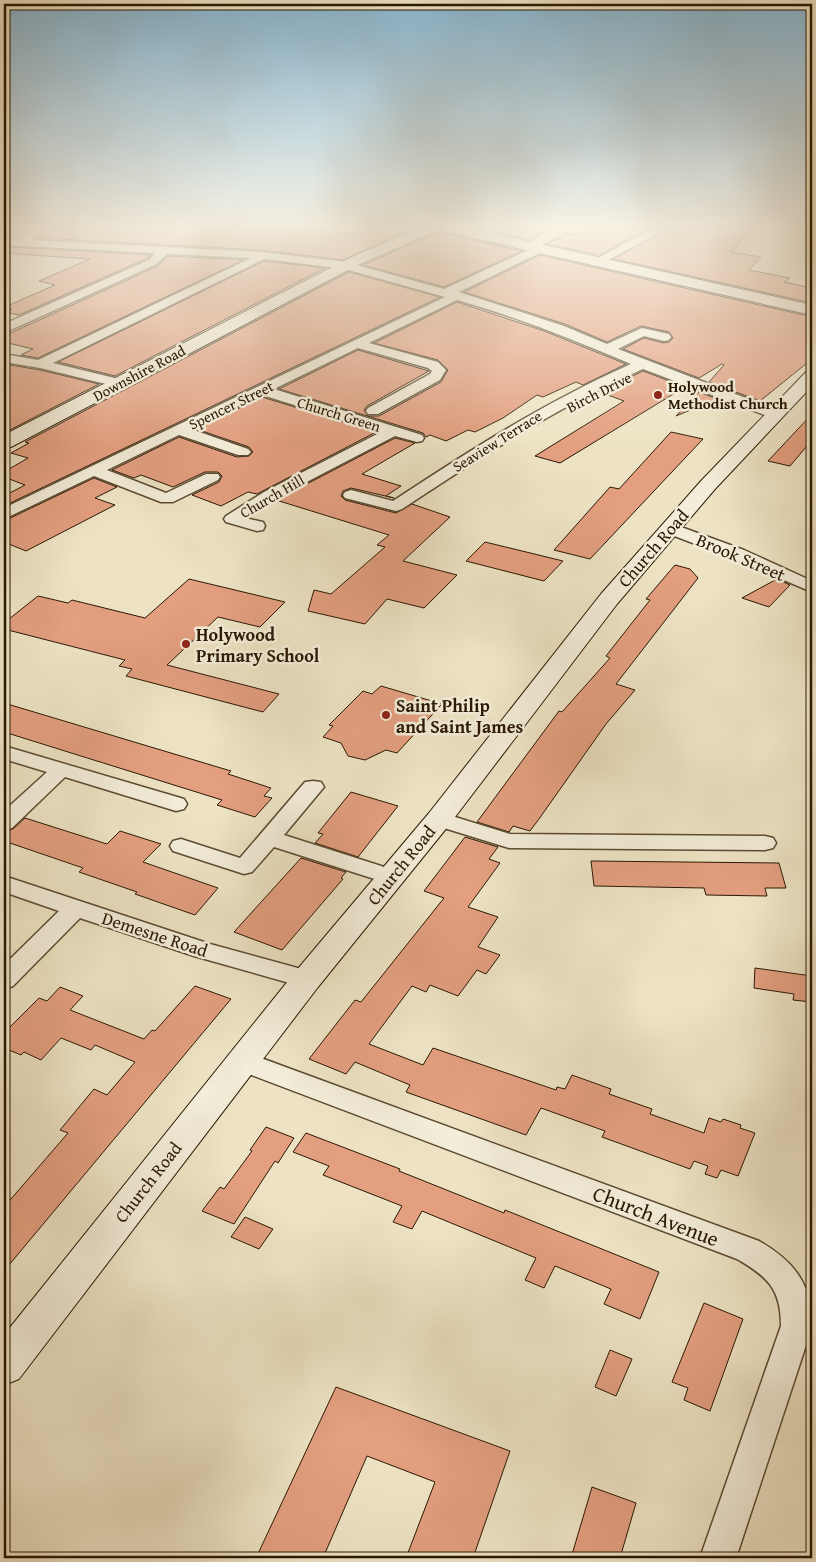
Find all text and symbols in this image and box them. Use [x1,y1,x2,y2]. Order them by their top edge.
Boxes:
street label: Downshire Road [89,340,189,406]
street label: Birch Drive [563,367,635,417]
street label: Spencer Street [185,375,278,435]
place label: Holywood Methodist Church [668,376,788,414]
marker: Holywood Methodist Church [652,389,664,401]
street label: Church Green [295,391,384,437]
street label: Seaview Terrace [448,405,546,477]
street label: Church Hill [236,469,308,523]
street label: Church Road [611,503,695,593]
street label: Brook Street [692,526,790,588]
place label: Holywood Primary School [196,621,320,669]
marker: Holywood Primary School [180,638,192,650]
place label: Saint Philip and Saint James [396,692,524,740]
marker: Saint Philip and Saint James [380,709,392,721]
street label: Church Road [360,819,442,911]
street label: Demesne Road [99,904,212,964]
street label: Church Road [108,1135,188,1228]
street label: Church Avenue [588,1178,724,1254]

